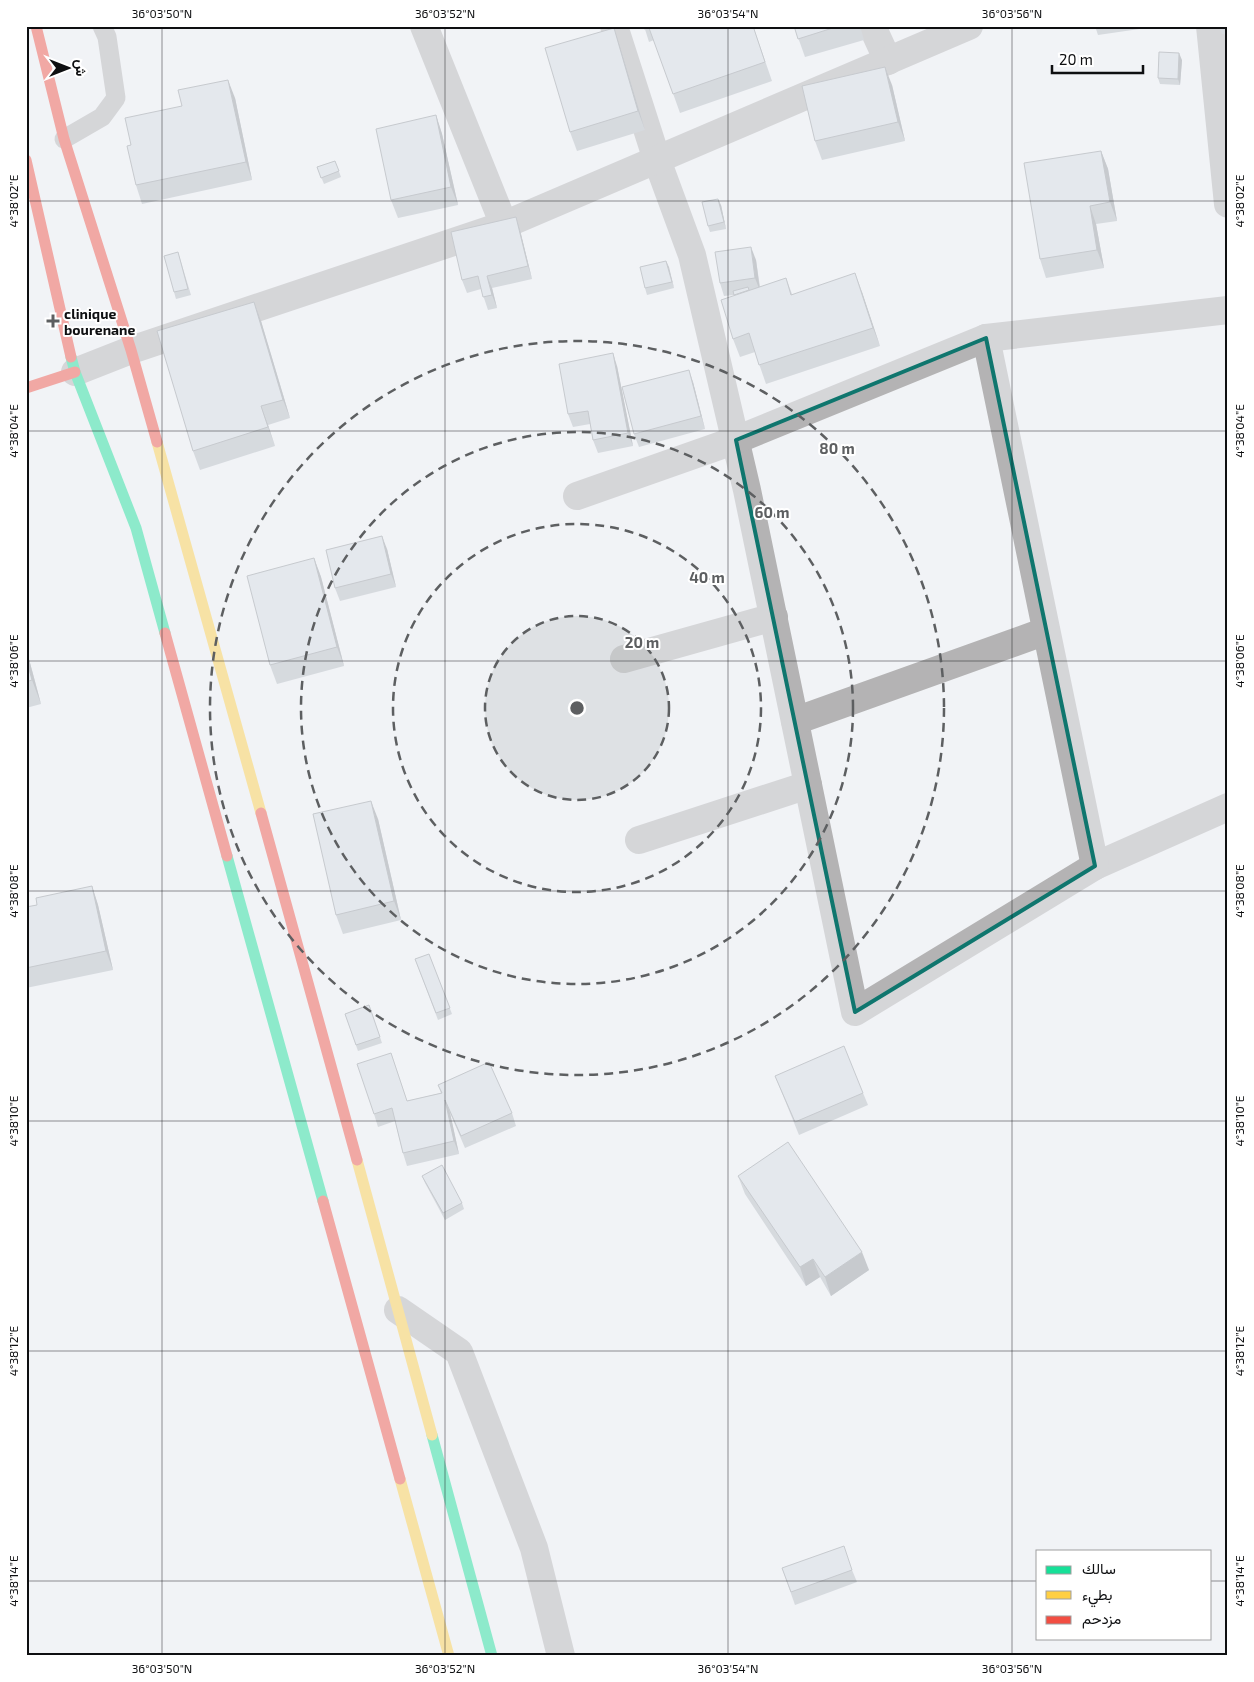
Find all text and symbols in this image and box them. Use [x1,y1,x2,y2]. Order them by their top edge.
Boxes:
text: 36°03'50"N [132,6,192,20]
text: 36°03'52"N [415,6,475,20]
text: 36°03'54"N [698,6,758,20]
text: 36°03'56"N [982,6,1042,20]
north arrow [42,42,92,92]
scale bar [1052,42,1143,74]
text: 20 m [1059,50,1093,68]
text: ش [72,60,90,77]
text: 4°38'02"E [6,174,20,228]
text: 4°38'02"E [1232,174,1246,228]
place label: clinique bourenane [64,305,135,338]
marker: clinique bourenane [46,314,60,328]
text: 4°38'04"E [6,404,20,458]
text: 4°38'04"E [1232,404,1246,458]
text: 80 m [819,439,855,457]
text: 60 m [755,503,789,521]
text: 40 m [689,568,725,586]
text: 20 m [625,633,659,651]
text: 4°38'06"E [6,634,20,688]
text: 4°38'06"E [1232,634,1246,688]
centre of rings [568,699,586,717]
text: 4°38'08"E [6,864,20,918]
text: 4°38'08"E [1232,864,1246,918]
text: 4°38'10"E [6,1095,20,1147]
text: 4°38'10"E [1232,1095,1246,1147]
text: 4°38'12"E [6,1325,20,1376]
text: 4°38'12"E [1232,1325,1246,1376]
legend [1036,1550,1212,1640]
text: 4°38'14"E [6,1555,20,1607]
text: 4°38'14"E [1232,1555,1246,1607]
text: سالك [1082,1559,1116,1577]
text: بطيء [1082,1585,1112,1608]
text: مزدحم [1082,1609,1121,1629]
text: 36°03'50"N [132,1661,192,1675]
text: 36°03'52"N [415,1661,475,1675]
text: 36°03'54"N [698,1661,758,1675]
text: 36°03'56"N [982,1661,1042,1675]

